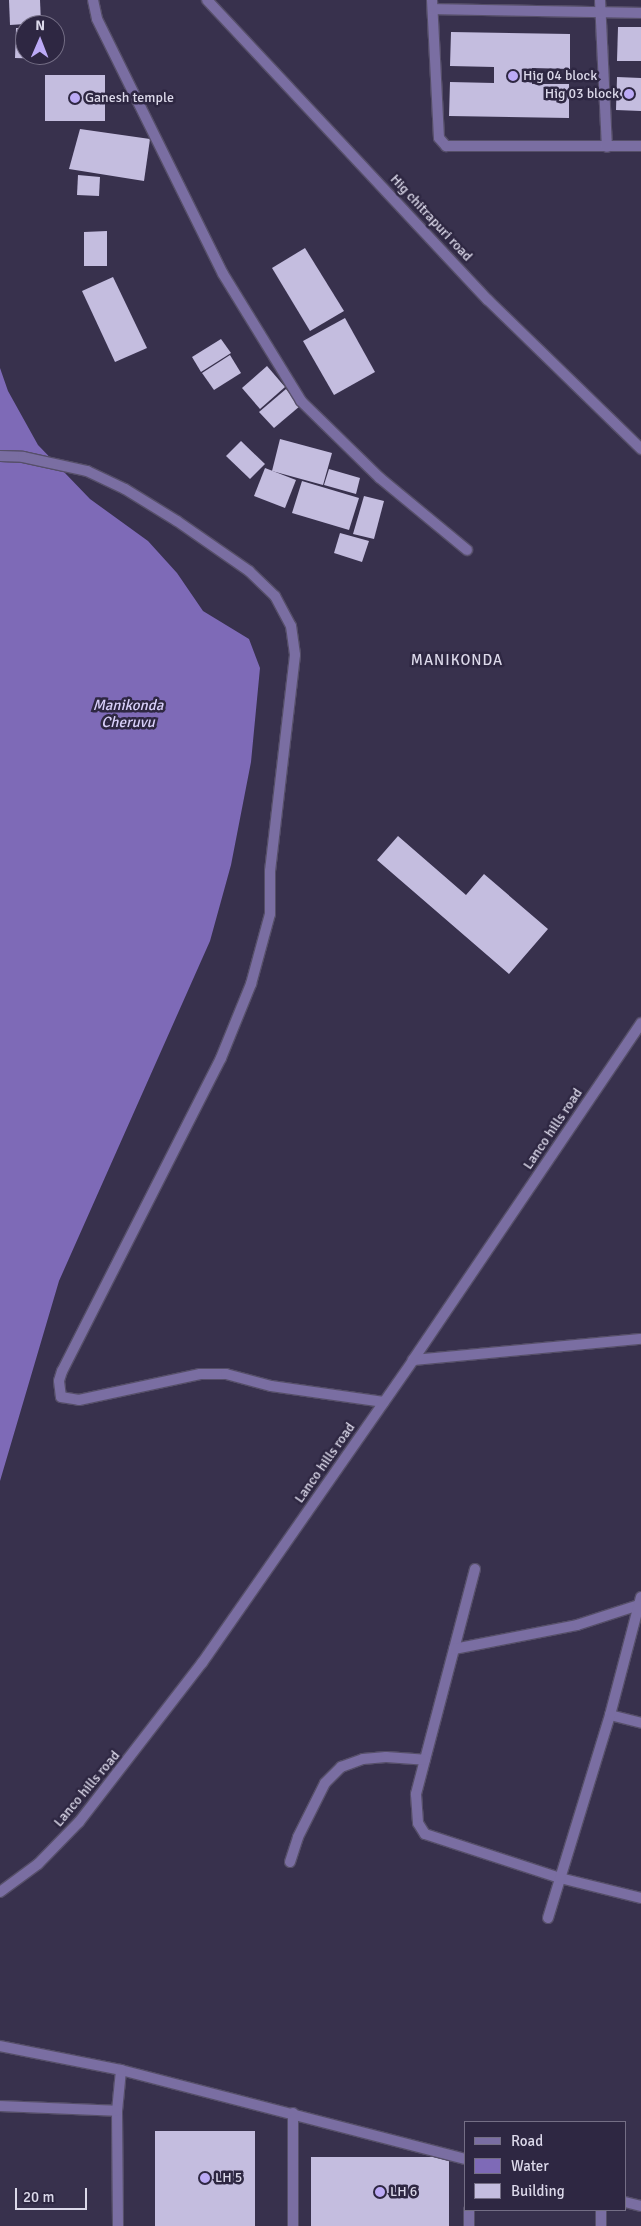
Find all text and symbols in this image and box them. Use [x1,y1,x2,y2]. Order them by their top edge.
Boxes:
north arrow [15,15,65,65]
text: N [35,17,45,34]
place label: Hig 04 block [523,68,597,84]
marker: Hig 04 block [507,70,519,82]
place label: Hig 03 block [545,86,619,102]
marker: Hig 03 block [623,88,635,100]
place label: Ganesh temple [85,90,174,106]
marker: Ganesh temple [69,92,81,104]
street label: Hig chitrapuri road [386,171,476,265]
district label: MANIKONDA [410,652,504,670]
water label: Manikonda Cheruvu [93,696,163,731]
street label: Lanco hills road [520,1085,586,1173]
street label: Lanco hills road [291,1420,359,1506]
street label: Lanco hills road [50,1748,124,1830]
legend [463,2121,626,2211]
text: Road [511,2132,543,2150]
text: Water [511,2157,549,2175]
place label: LH 5 [215,2170,242,2186]
marker: LH 5 [199,2172,211,2184]
scale bar [18,2178,90,2210]
text: Building [511,2182,565,2200]
place label: LH 6 [390,2184,417,2200]
marker: LH 6 [374,2186,386,2198]
text: 20 m [23,2188,54,2206]

